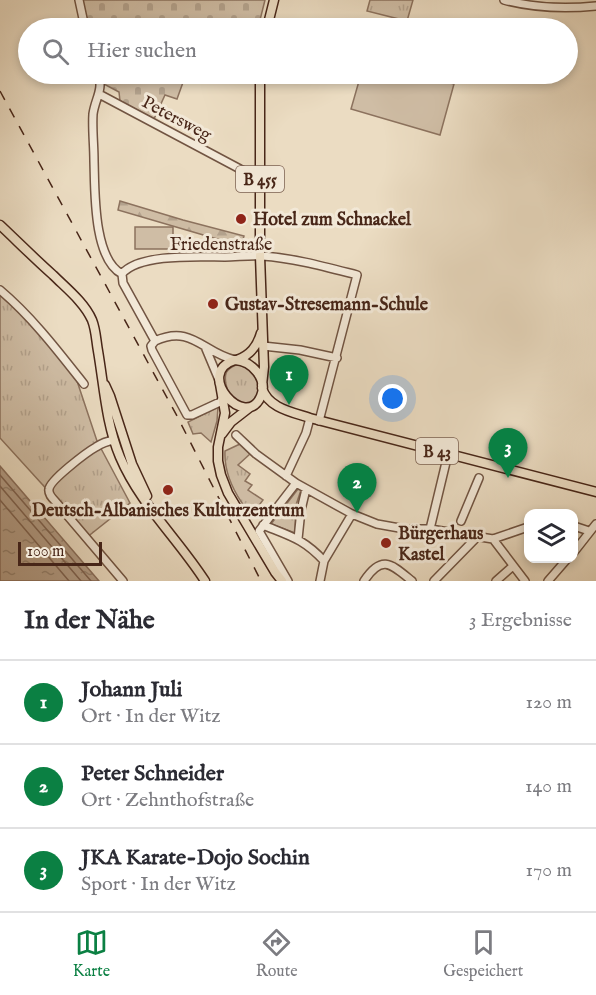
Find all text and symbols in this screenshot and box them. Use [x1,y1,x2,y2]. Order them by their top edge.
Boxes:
search box [18,18,578,84]
icon: search [39,35,72,68]
text: Hier suchen [87,37,197,65]
street label: Petersweg [138,91,215,147]
road number: B 455 [236,166,284,192]
place label: Hotel zum Schnackel [253,209,412,232]
marker: Hotel zum Schnackel [234,212,248,226]
street label: Friedenstraße [170,234,272,257]
place label: Gustav-Stresemann-Schule [225,294,429,317]
marker: Gustav-Stresemann-Schule [206,297,220,311]
pin: 1 [270,356,308,405]
your location [378,384,407,413]
pin: 3 [488,428,528,478]
road number: B 43 [416,438,458,464]
pin: 2 [338,464,376,513]
marker: Deutsch-Albanisches Kulturzentrum [161,483,175,497]
place label: Deutsch-Albanisches Kulturzentrum [32,500,304,523]
map controls [524,509,578,563]
button: layers [524,509,578,563]
place label: Bürgerhaus Kastel [398,523,484,567]
marker: Bürgerhaus Kastel [379,536,393,550]
scale bar [18,539,102,566]
text: 100 m [27,542,64,562]
text: In der Nähe [24,604,155,637]
text: 3 Ergebnisse [469,608,572,633]
text: Johann Juli [81,676,182,704]
text: 1 [40,690,47,715]
text: 120 m [526,690,572,715]
text: Ort · In der Witz [81,704,221,729]
text: Peter Schneider [81,760,224,788]
text: 2 [39,774,48,799]
text: 140 m [525,774,572,799]
text: Ort · Zehnthofstraße [81,788,254,813]
text: JKA Karate-Dojo Sochin [81,844,310,872]
text: 3 [40,858,47,883]
text: 170 m [526,858,572,883]
text: Sport · In der Witz [81,872,236,897]
tab: Karte [73,926,110,982]
tab: Route [256,926,298,982]
tab: Gespeichert [443,926,523,982]

